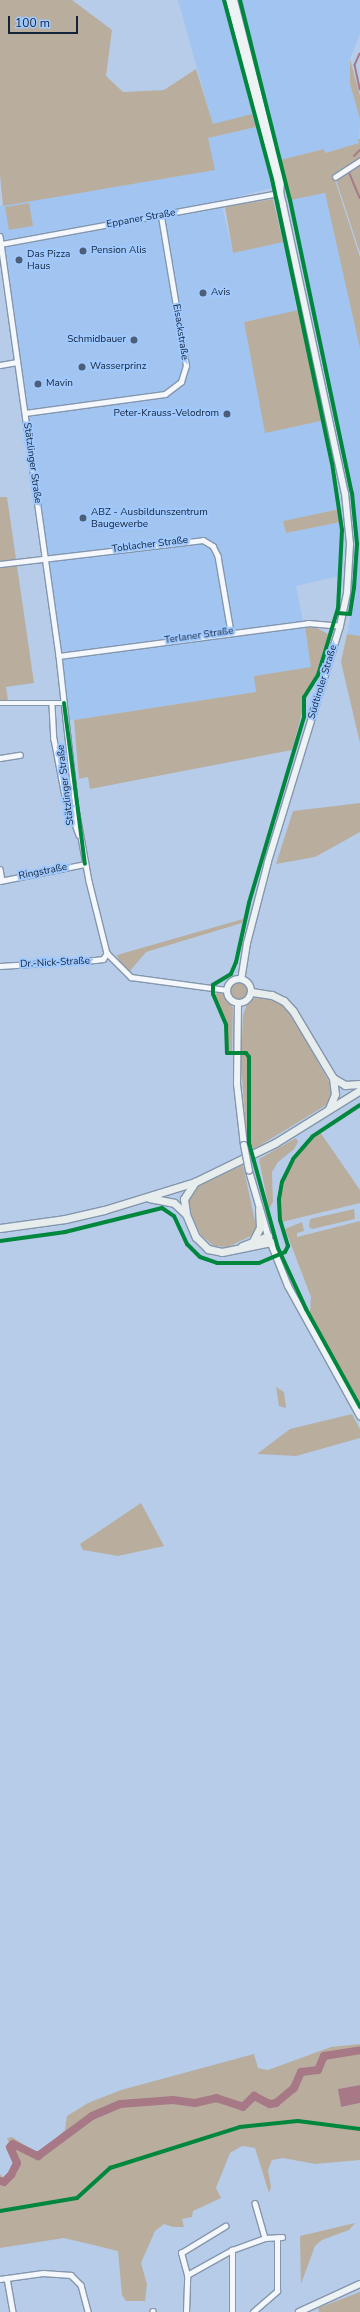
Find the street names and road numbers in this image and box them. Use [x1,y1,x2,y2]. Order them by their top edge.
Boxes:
street label: Eppaner Straße [106,207,176,231]
street label: Eisackstraße [170,303,190,361]
street label: Stätzlinger Straße [20,422,44,504]
street label: Toblacher Straße [111,534,189,556]
street label: Terlaner Straße [164,625,234,647]
street label: Südtiroler Straße [306,644,340,720]
street label: Stätzlinger Straße [55,744,77,826]
street label: Ringstraße [18,861,68,883]
street label: Dr.-Nick-Straße [20,955,90,971]

